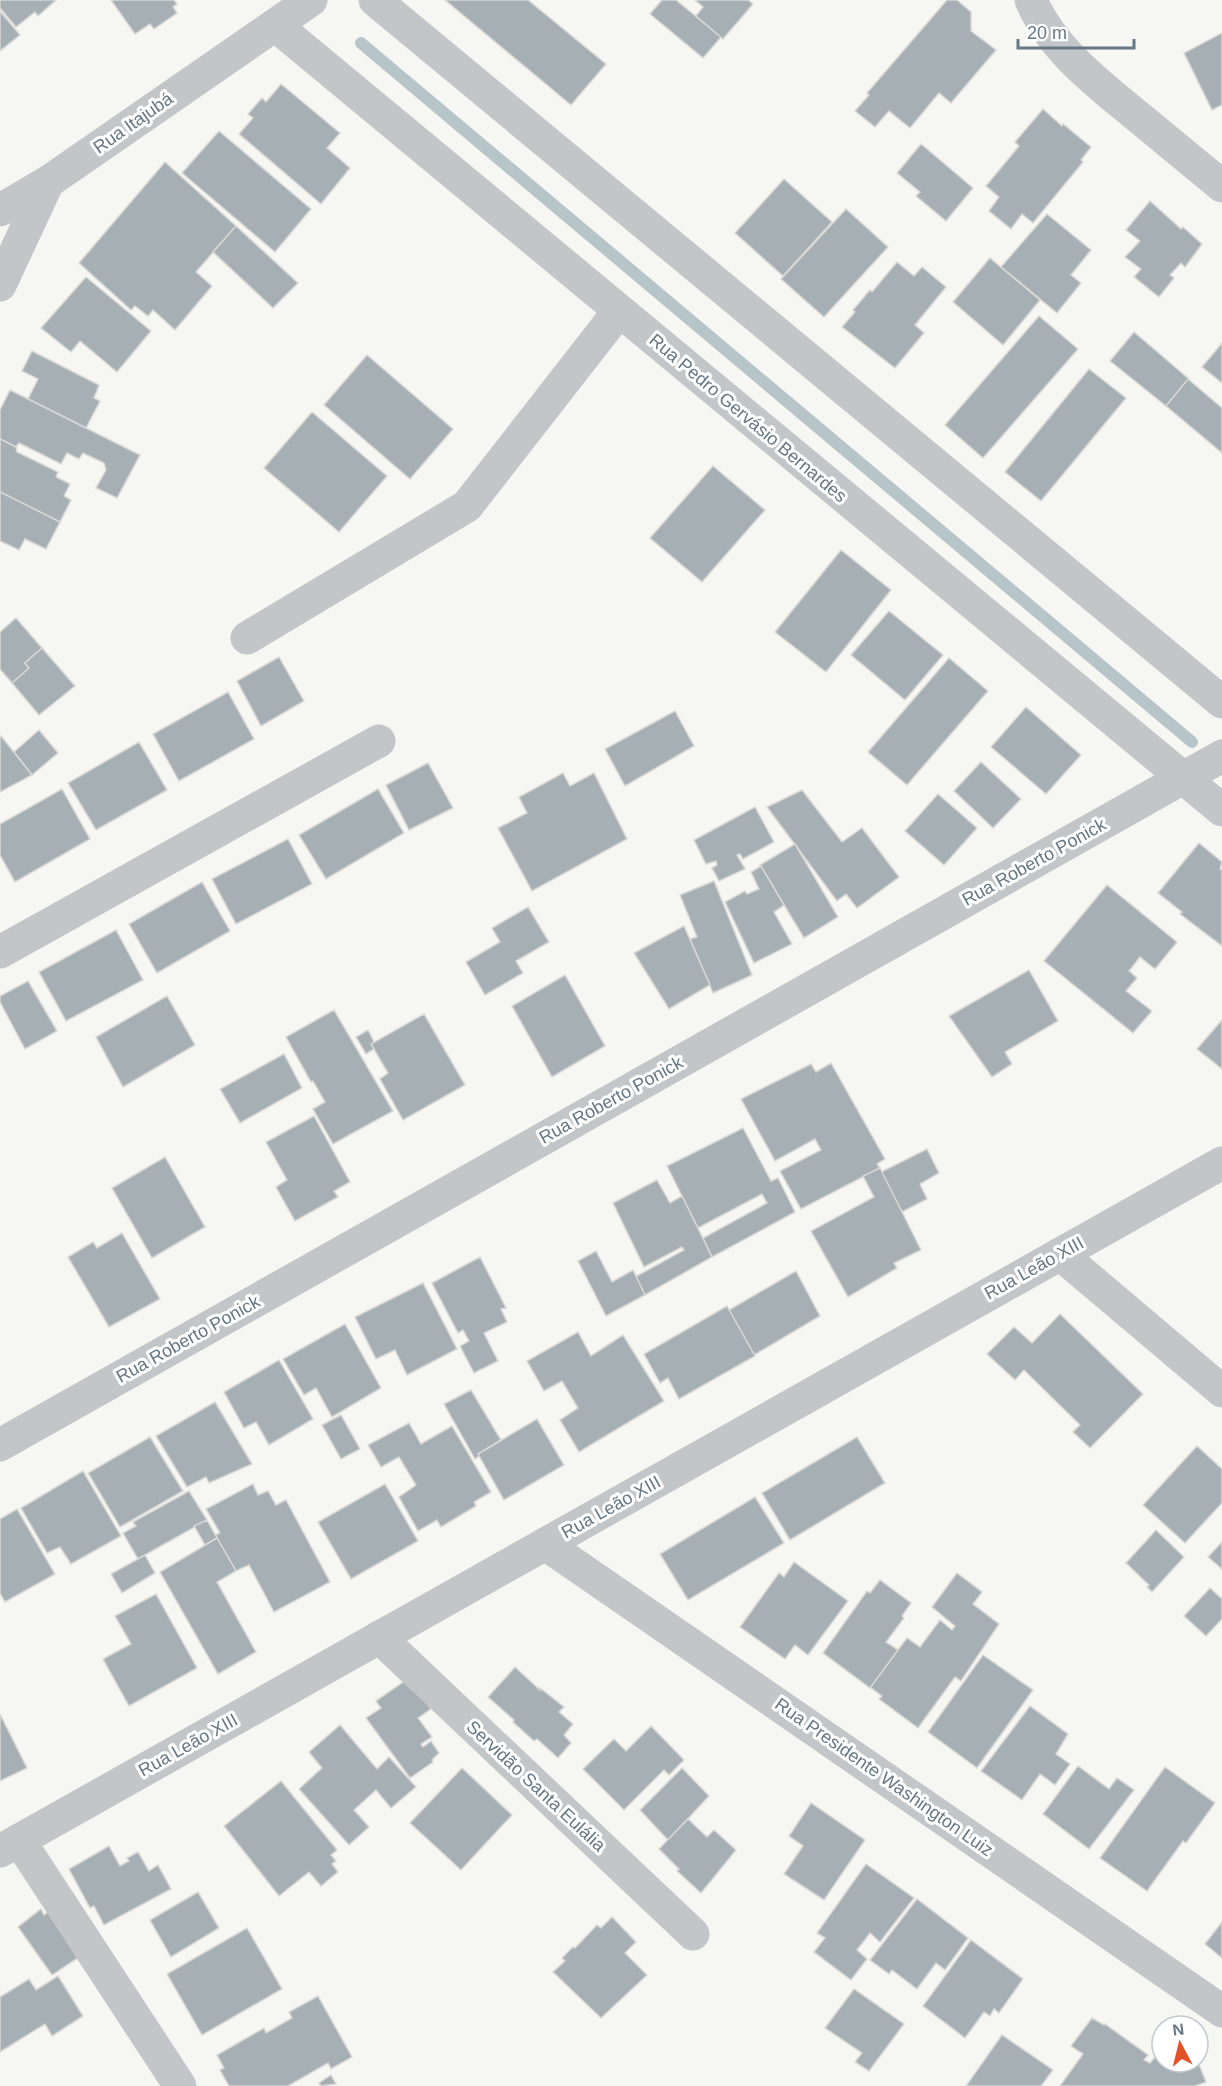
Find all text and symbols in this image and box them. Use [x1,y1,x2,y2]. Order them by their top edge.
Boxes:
scale bar [1018,12,1134,50]
text: 20 m [1027,23,1067,43]
street label: Rua Itajubá [90,88,177,158]
street label: Rua Pedro Gervásio Bernardes [645,330,851,506]
street label: Rua Roberto Ponick [959,814,1110,910]
street label: Rua Roberto Ponick [536,1052,687,1148]
street label: Rua Leão XIII [981,1233,1087,1303]
street label: Rua Roberto Ponick [113,1291,264,1387]
street label: Rua Leão XIII [558,1472,664,1542]
street label: Rua Presidente Washington Luiz [771,1694,997,1860]
street label: Rua Leão XIII [135,1710,241,1780]
street label: Servidão Santa Eulália [463,1717,610,1856]
north arrow [1150,2014,1210,2074]
text: N [1171,2020,1185,2039]

